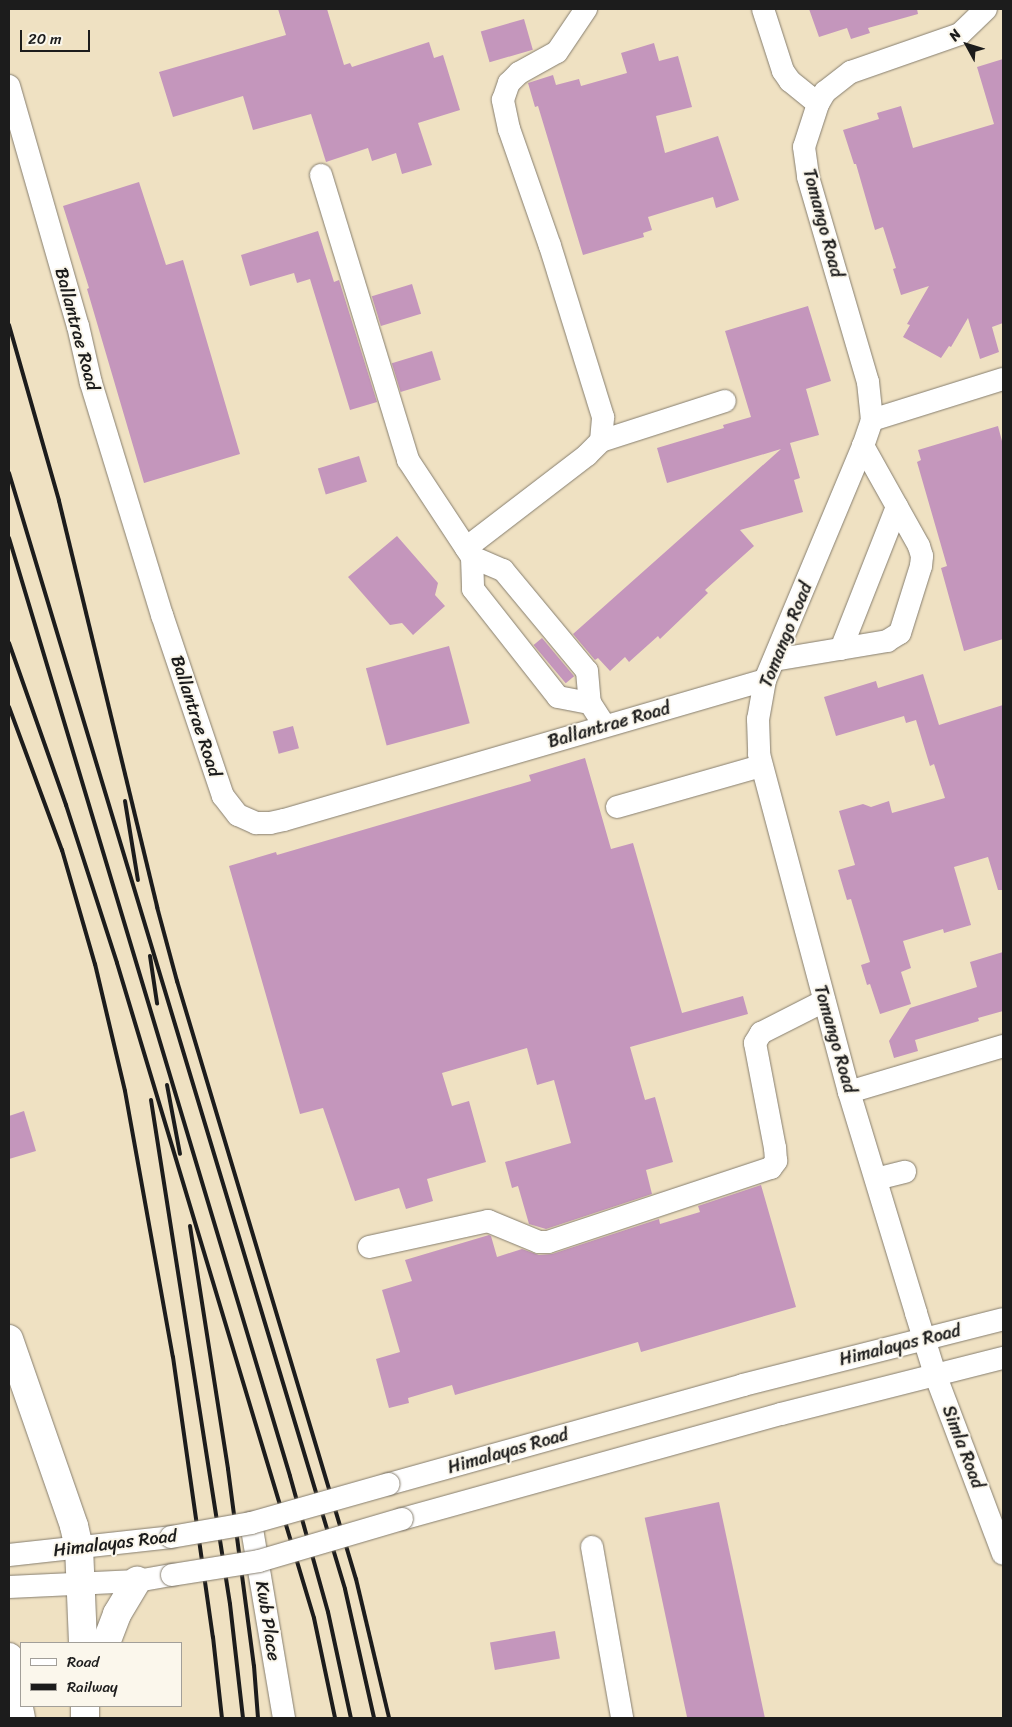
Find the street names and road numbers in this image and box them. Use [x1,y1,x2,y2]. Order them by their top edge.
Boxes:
street label: Tomango Road [798,166,848,280]
street label: Ballantrae Road [50,265,104,393]
street label: Tomango Road [755,579,817,691]
street label: Ballantrae Road [166,653,226,779]
street label: Ballantrae Road [545,697,673,753]
street label: Tomango Road [809,982,861,1096]
street label: Himalayas Road [837,1319,963,1371]
street label: Simla Road [937,1402,989,1492]
street label: Himalayas Road [445,1423,571,1479]
street label: Himalayas Road [52,1525,178,1561]
street label: Kwb Place [251,1579,285,1663]

